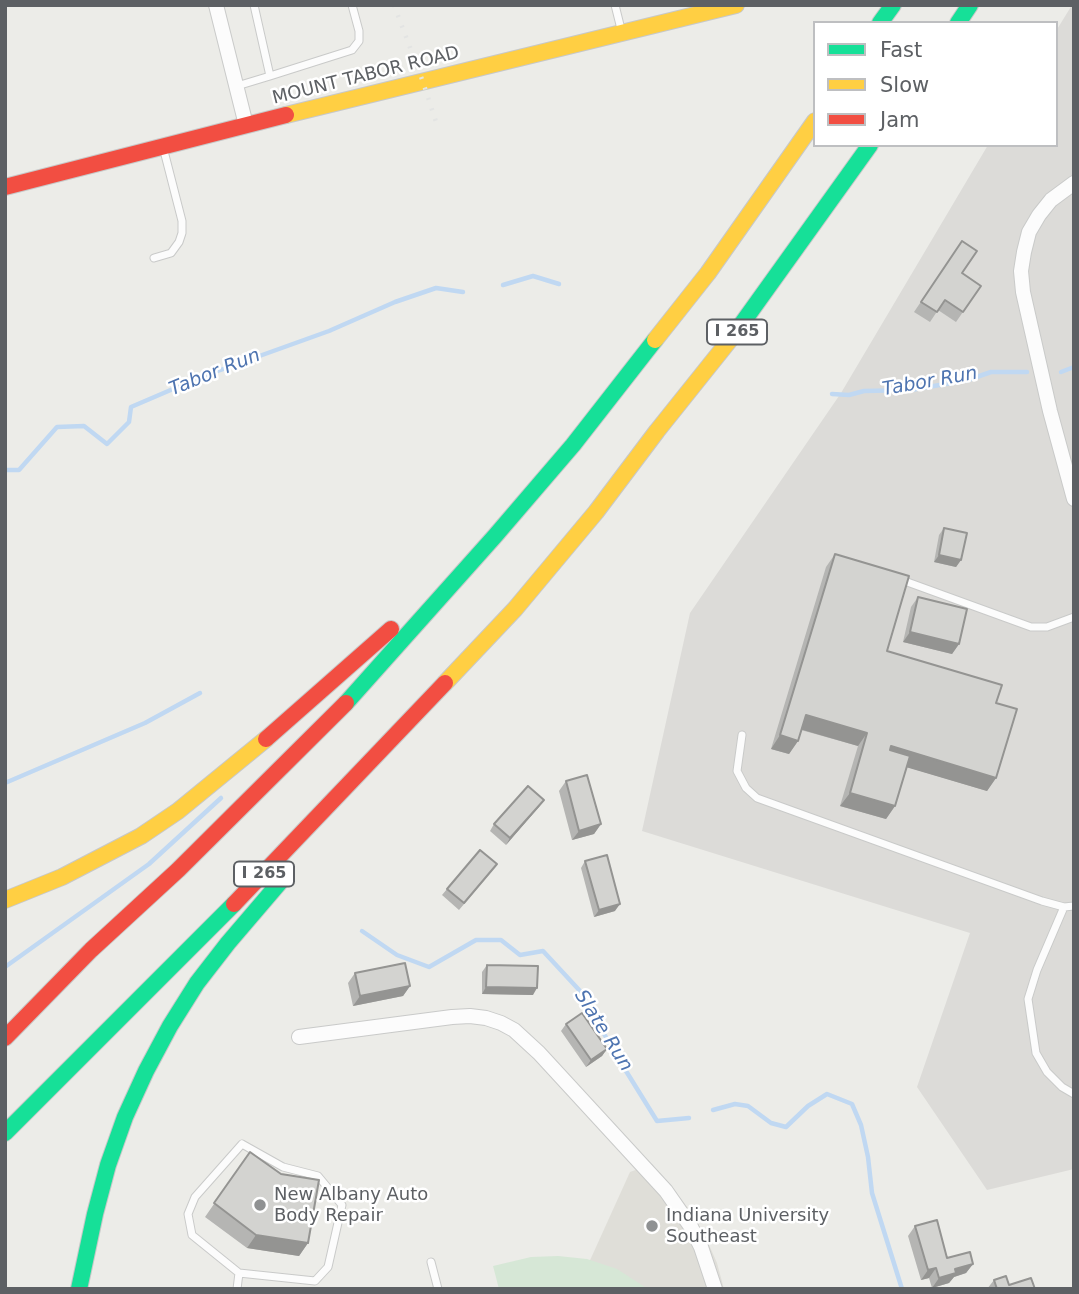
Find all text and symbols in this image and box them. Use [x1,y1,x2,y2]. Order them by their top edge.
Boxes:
legend [813,21,1058,147]
text: Fast [880,38,922,62]
street label: MOUNT TABOR ROAD [270,42,462,110]
text: Slow [880,73,929,97]
text: Jam [880,108,920,132]
road number: I 265 [707,320,767,344]
water label: Tabor Run [166,344,264,402]
water label: Tabor Run [881,362,979,402]
road number: I 265 [234,862,294,887]
water label: Slate Run [569,986,637,1076]
place label: New Albany Auto Body Repair [274,1184,428,1226]
marker: New Albany Auto Body Repair [252,1197,268,1213]
place label: Indiana University Southeast [666,1205,829,1248]
marker: Indiana University Southeast [644,1218,660,1234]

